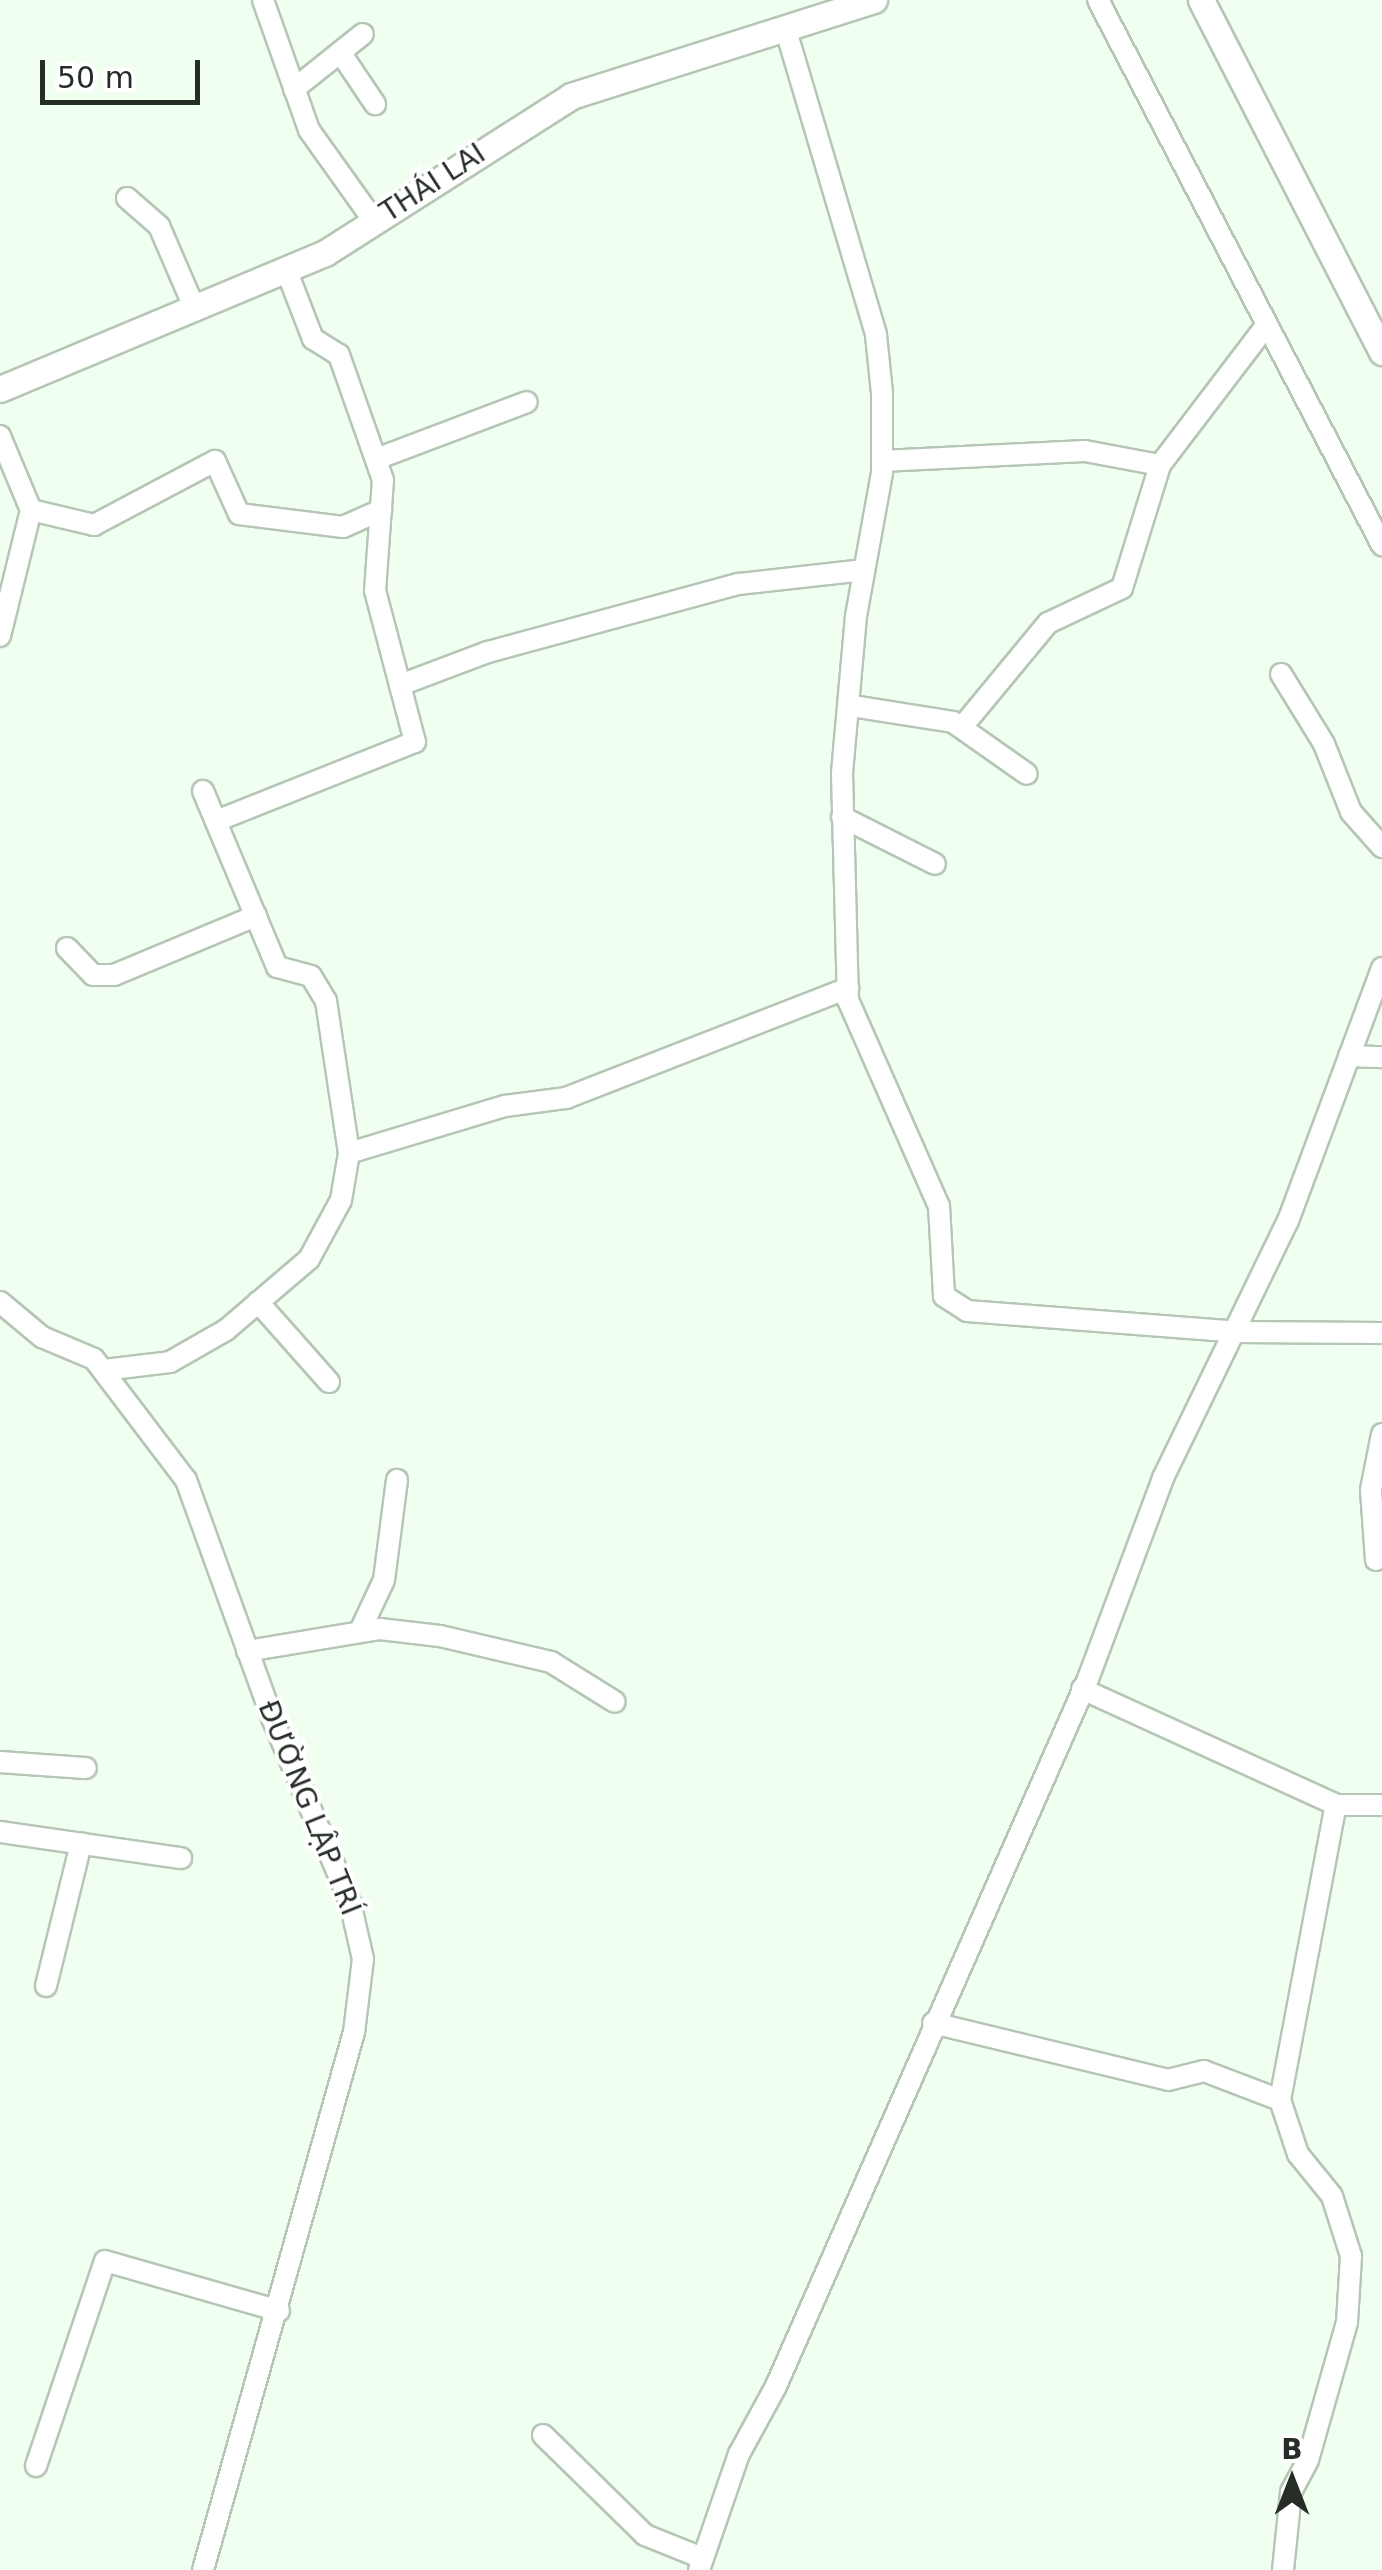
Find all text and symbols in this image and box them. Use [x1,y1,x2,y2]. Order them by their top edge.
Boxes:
scale bar [45,40,205,102]
text: 50 m [57,60,134,95]
street label: THÁI LAI [374,137,492,229]
street label: ĐƯỜNG LẬP TRÍ [251,1696,367,1920]
north arrow [1242,2430,1342,2530]
text: B [1281,2433,1303,2466]

